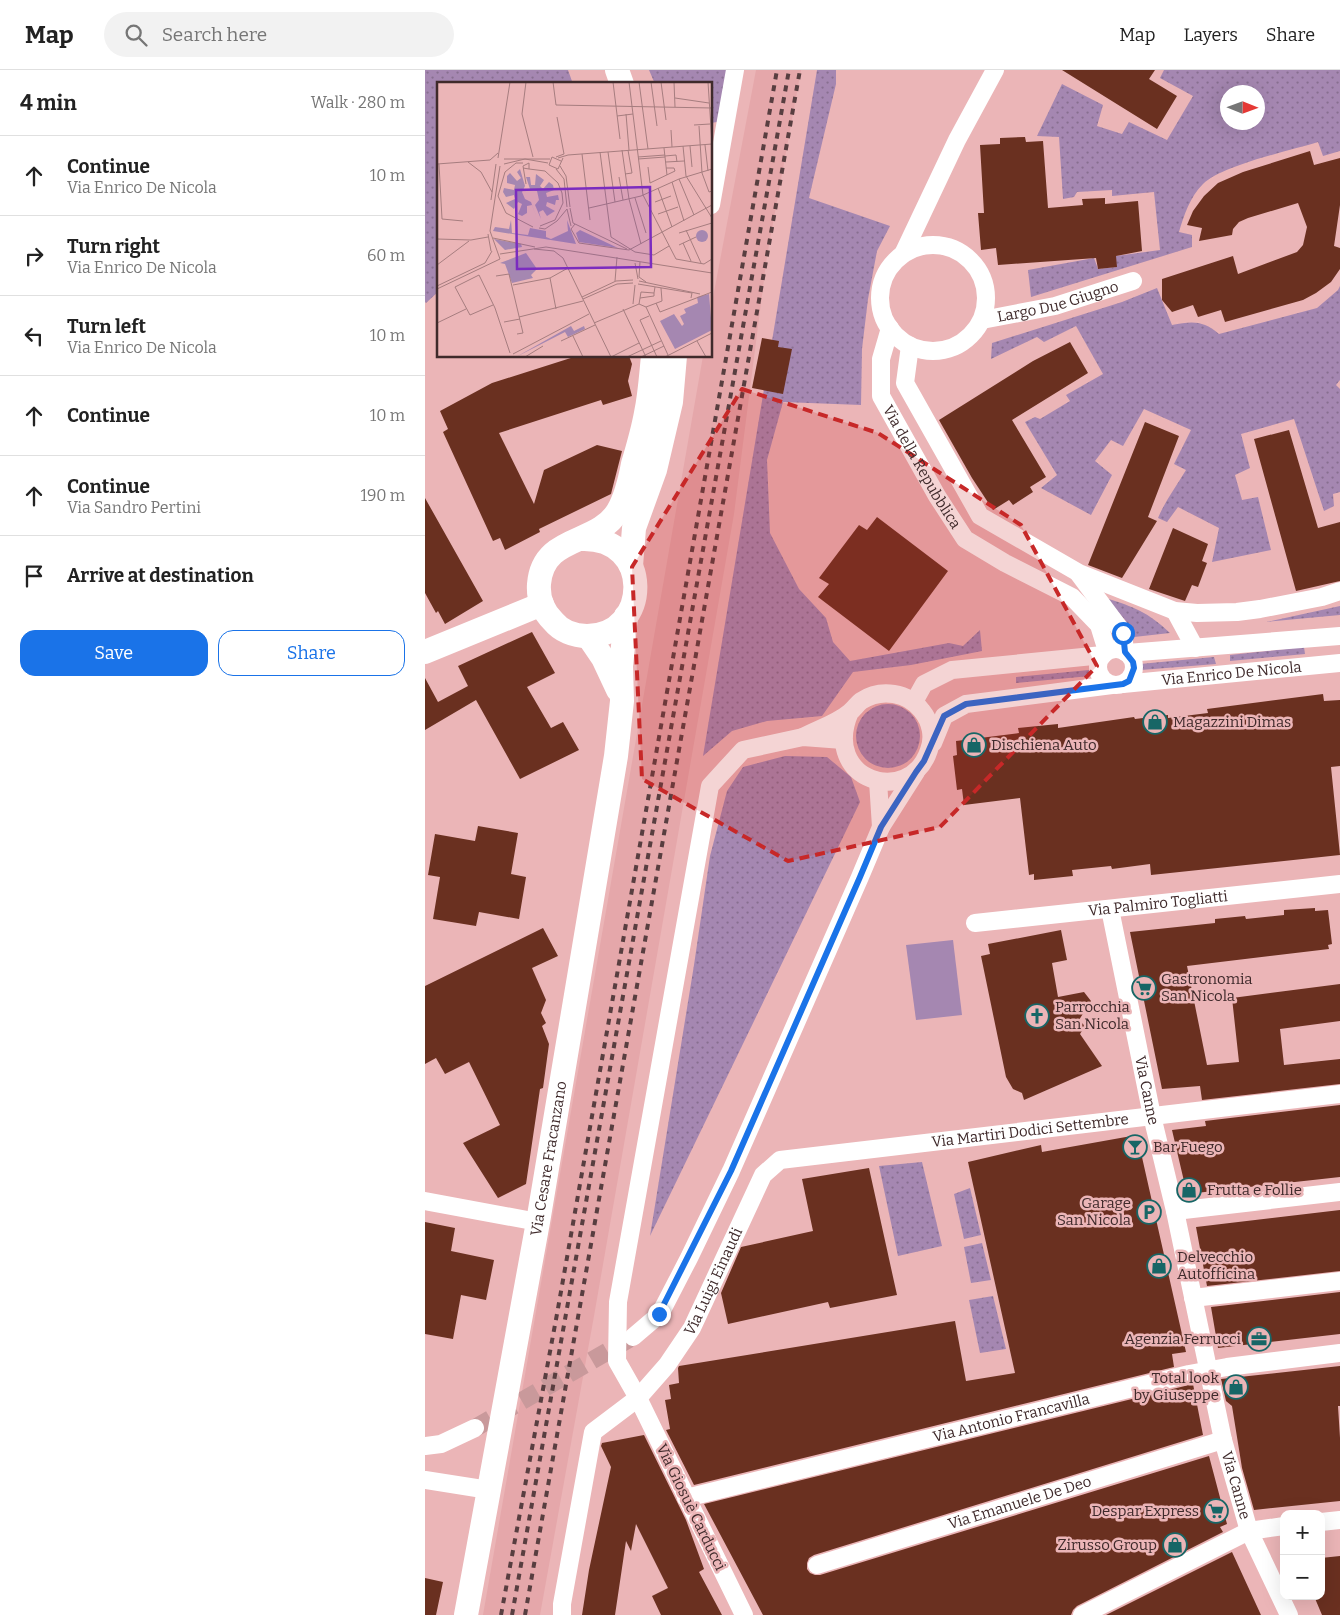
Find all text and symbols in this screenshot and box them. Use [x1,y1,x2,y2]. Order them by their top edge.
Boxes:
search box [104,12,454,57]
text: Map [25,21,74,49]
icon: search [122,21,150,49]
text: Search here [162,23,267,46]
text: Map [1119,24,1155,46]
text: Layers [1183,24,1238,46]
text: Share [1266,24,1315,46]
inset map [437,82,713,358]
north arrow [1220,85,1265,130]
text: 4 min [20,90,77,116]
text: Walk · 280 m [311,93,405,112]
text: Continue [67,155,150,178]
icon: ahead [20,162,48,190]
text: 10 m [370,166,405,185]
text: Via Enrico De Nicola [67,178,217,197]
text: Turn right [67,235,160,258]
icon: right [20,242,48,270]
text: 60 m [367,246,405,265]
text: Via Enrico De Nicola [67,258,217,277]
street label: Largo Due Giugno [996,277,1121,326]
text: Turn left [67,315,146,338]
icon: left [20,322,48,350]
text: 10 m [370,326,405,345]
text: Via Enrico De Nicola [67,338,217,357]
icon: ahead [20,402,48,430]
street label: Via della Repubblica [879,402,965,532]
text: Continue [67,404,150,427]
text: 10 m [370,406,405,425]
text: Continue [67,475,150,498]
icon: ahead [20,482,48,510]
text: 190 m [360,486,405,505]
text: Via Sandro Pertini [67,498,201,517]
icon: arrive [20,562,48,590]
text: Arrive at destination [67,564,254,587]
route start [1112,622,1135,645]
button: Save [20,630,208,676]
button: Share [218,630,405,676]
street label: Via Enrico De Nicola [1161,658,1302,689]
shop icon: Magazzini Dimas [1142,709,1168,735]
place label: Magazzini Dimas [1173,713,1291,731]
shop icon: Dischiena Auto [961,732,987,758]
place label: Dischiena Auto [991,736,1097,754]
street label: Via Palmiro Togliatti [1087,887,1229,920]
place label: Gastronomia San Nicola [1161,970,1253,1005]
supermarket icon: Gastronomia San Nicola [1131,975,1157,1001]
place label: Parrocchia San Nicola [1055,998,1130,1033]
church icon: Parrocchia San Nicola [1024,1003,1050,1029]
street label: Via Canne [1131,1054,1163,1127]
street label: Via Cesare Fracanzano [527,1080,570,1237]
street label: Via Martiri Dodici Settembre [931,1110,1130,1151]
bar icon: Bar Fuego [1122,1134,1148,1160]
place label: Bar Fuego [1153,1138,1223,1156]
shop icon: Frutta e Follie [1176,1177,1202,1203]
place label: Frutta e Follie [1207,1181,1302,1199]
place label: Garage San Nicola [1057,1194,1131,1229]
parking icon: Garage San Nicola [1136,1199,1162,1225]
street label: Via Luigi Einaudi [681,1224,747,1339]
place label: Delvecchio Autofficina [1177,1248,1255,1283]
shop icon: Delvecchio Autofficina [1146,1253,1172,1279]
route end [648,1303,671,1326]
office icon: Agenzia Ferrucci [1246,1326,1272,1352]
place label: Agenzia Ferrucci [1125,1330,1242,1348]
place label: Total look by Giuseppe [1133,1369,1219,1404]
shop icon: Total look by Giuseppe [1223,1374,1249,1400]
street label: Via Antonio Francavilla [931,1390,1092,1446]
street label: Via Giosuè Carducci [653,1441,730,1574]
street label: Via Canne [1218,1449,1254,1521]
street label: Via Emanuele De Deo [946,1472,1093,1533]
supermarket icon: Despar Express [1203,1498,1229,1524]
place label: Despar Express [1091,1502,1199,1520]
map controls [1280,1510,1325,1600]
button: + [1280,1510,1325,1555]
shop icon: Zirusso Group [1162,1532,1188,1558]
place label: Zirusso Group [1057,1536,1157,1554]
button: − [1280,1555,1325,1600]

